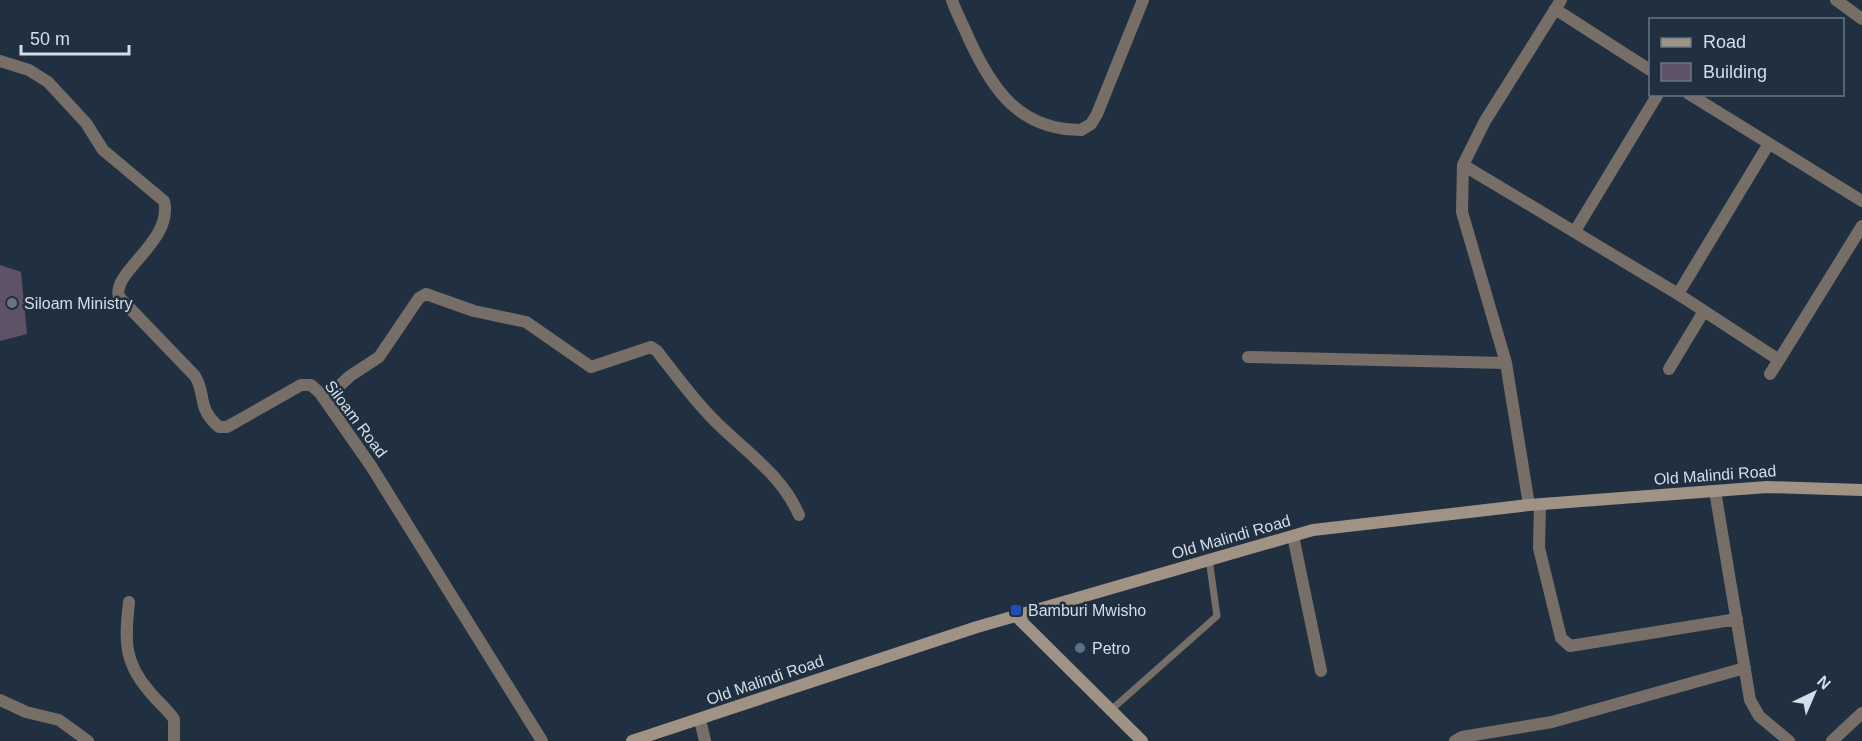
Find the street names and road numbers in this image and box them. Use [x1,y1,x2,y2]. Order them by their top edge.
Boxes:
street label: Siloam Road [322,377,390,461]
street label: Old Malindi Road [1653,462,1777,488]
street label: Old Malindi Road [1170,512,1292,562]
street label: Old Malindi Road [704,652,826,708]

